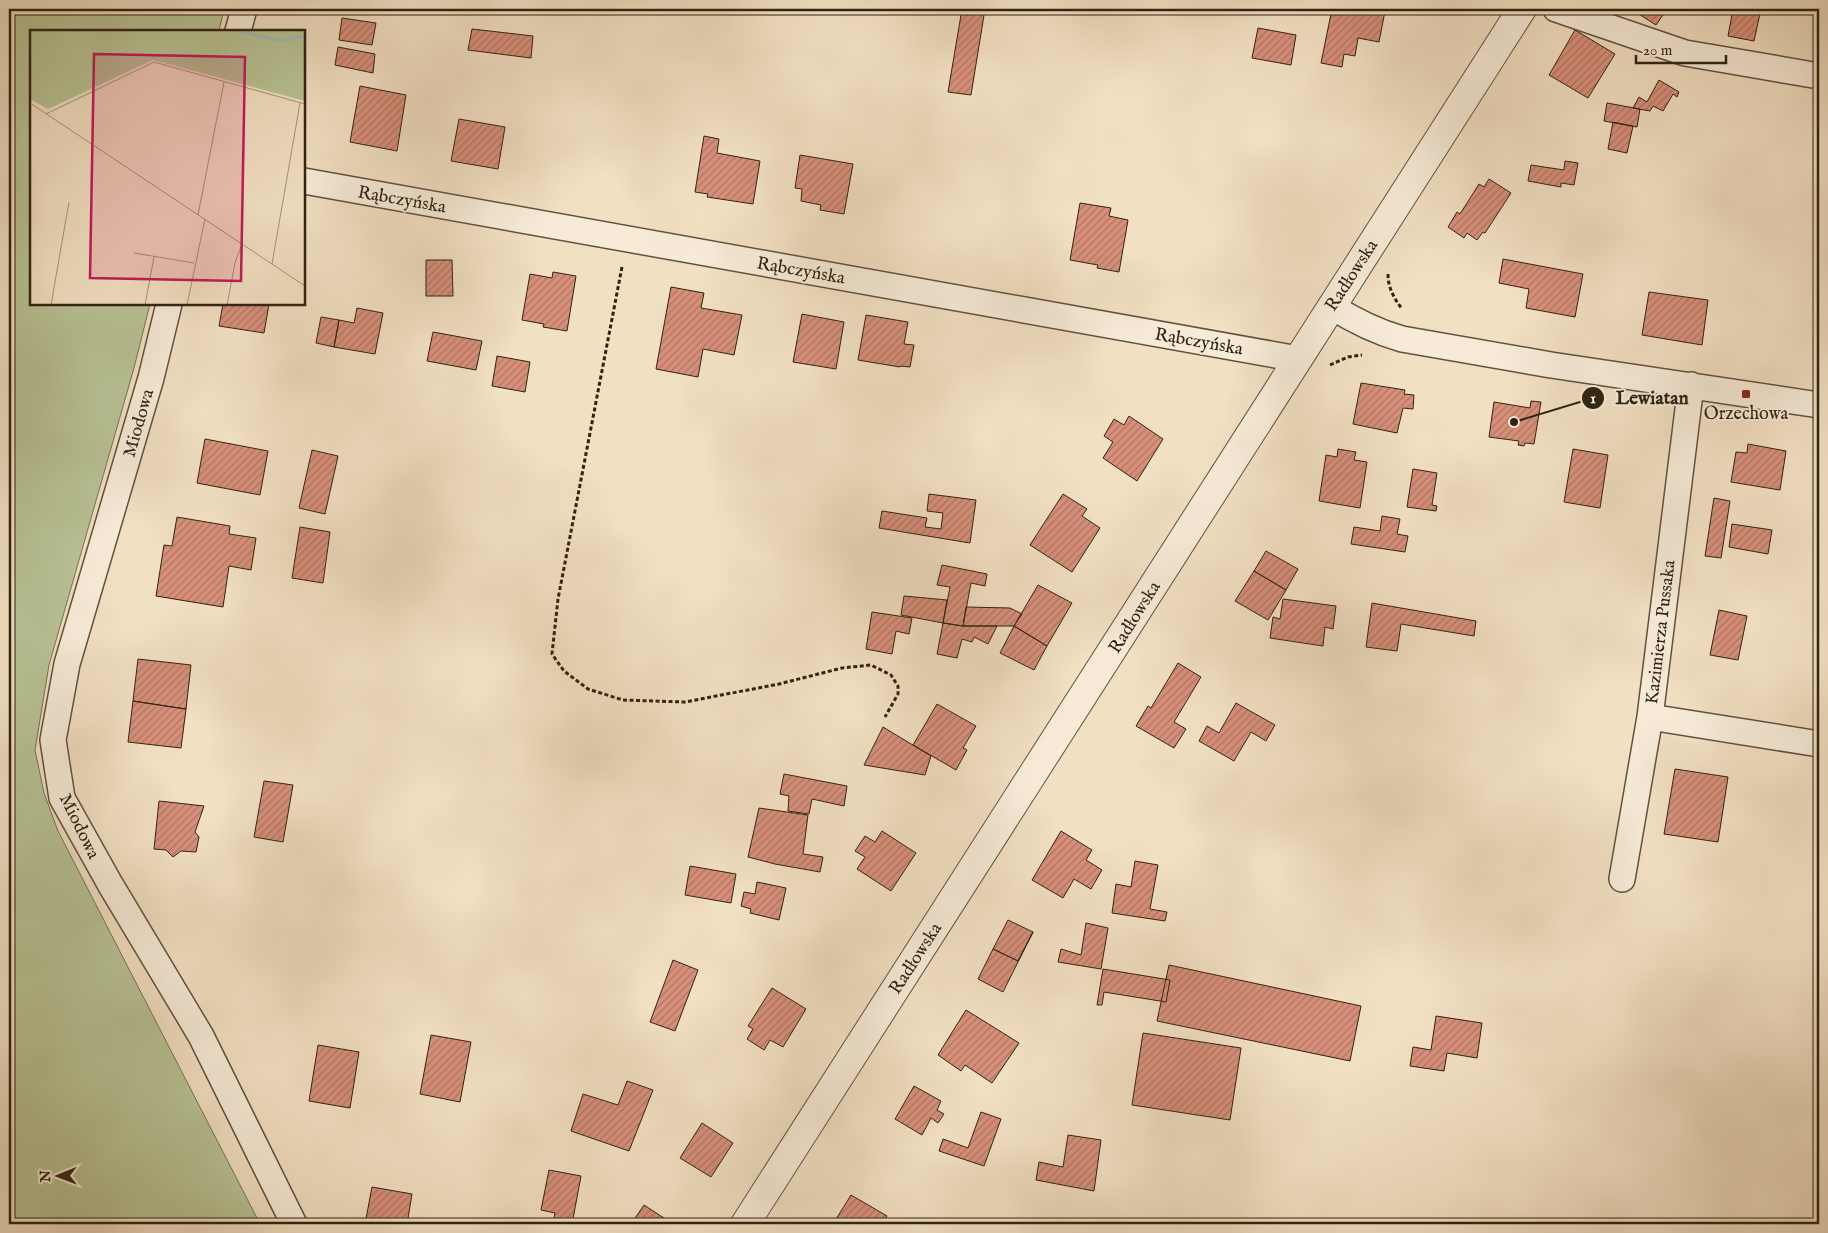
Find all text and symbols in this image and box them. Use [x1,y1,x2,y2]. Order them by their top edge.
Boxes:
inset map [30,30,305,305]
scale bar [1636,32,1726,64]
text: 20 m [1643,41,1673,60]
street label: Rąbczyńska [356,181,448,220]
street label: Radłowska [1321,235,1384,316]
street label: Rąbczyńska [755,252,847,291]
street label: Rąbczyńska [1153,323,1245,362]
callout: Lewiatan [1581,381,1699,415]
street label: Miodowa [119,386,160,460]
text: Lewiatan [1615,387,1689,411]
marker: Orzechowa [1740,388,1752,400]
text: 1 [1590,389,1596,408]
place label: Orzechowa [1704,403,1788,426]
street label: Kazimierza Pussaka [1641,559,1682,706]
street label: Radłowska [1104,577,1167,658]
street label: Miodowa [53,790,104,863]
street label: Radłowska [885,918,948,999]
north arrow [32,1150,82,1200]
text: N [37,1170,55,1183]

